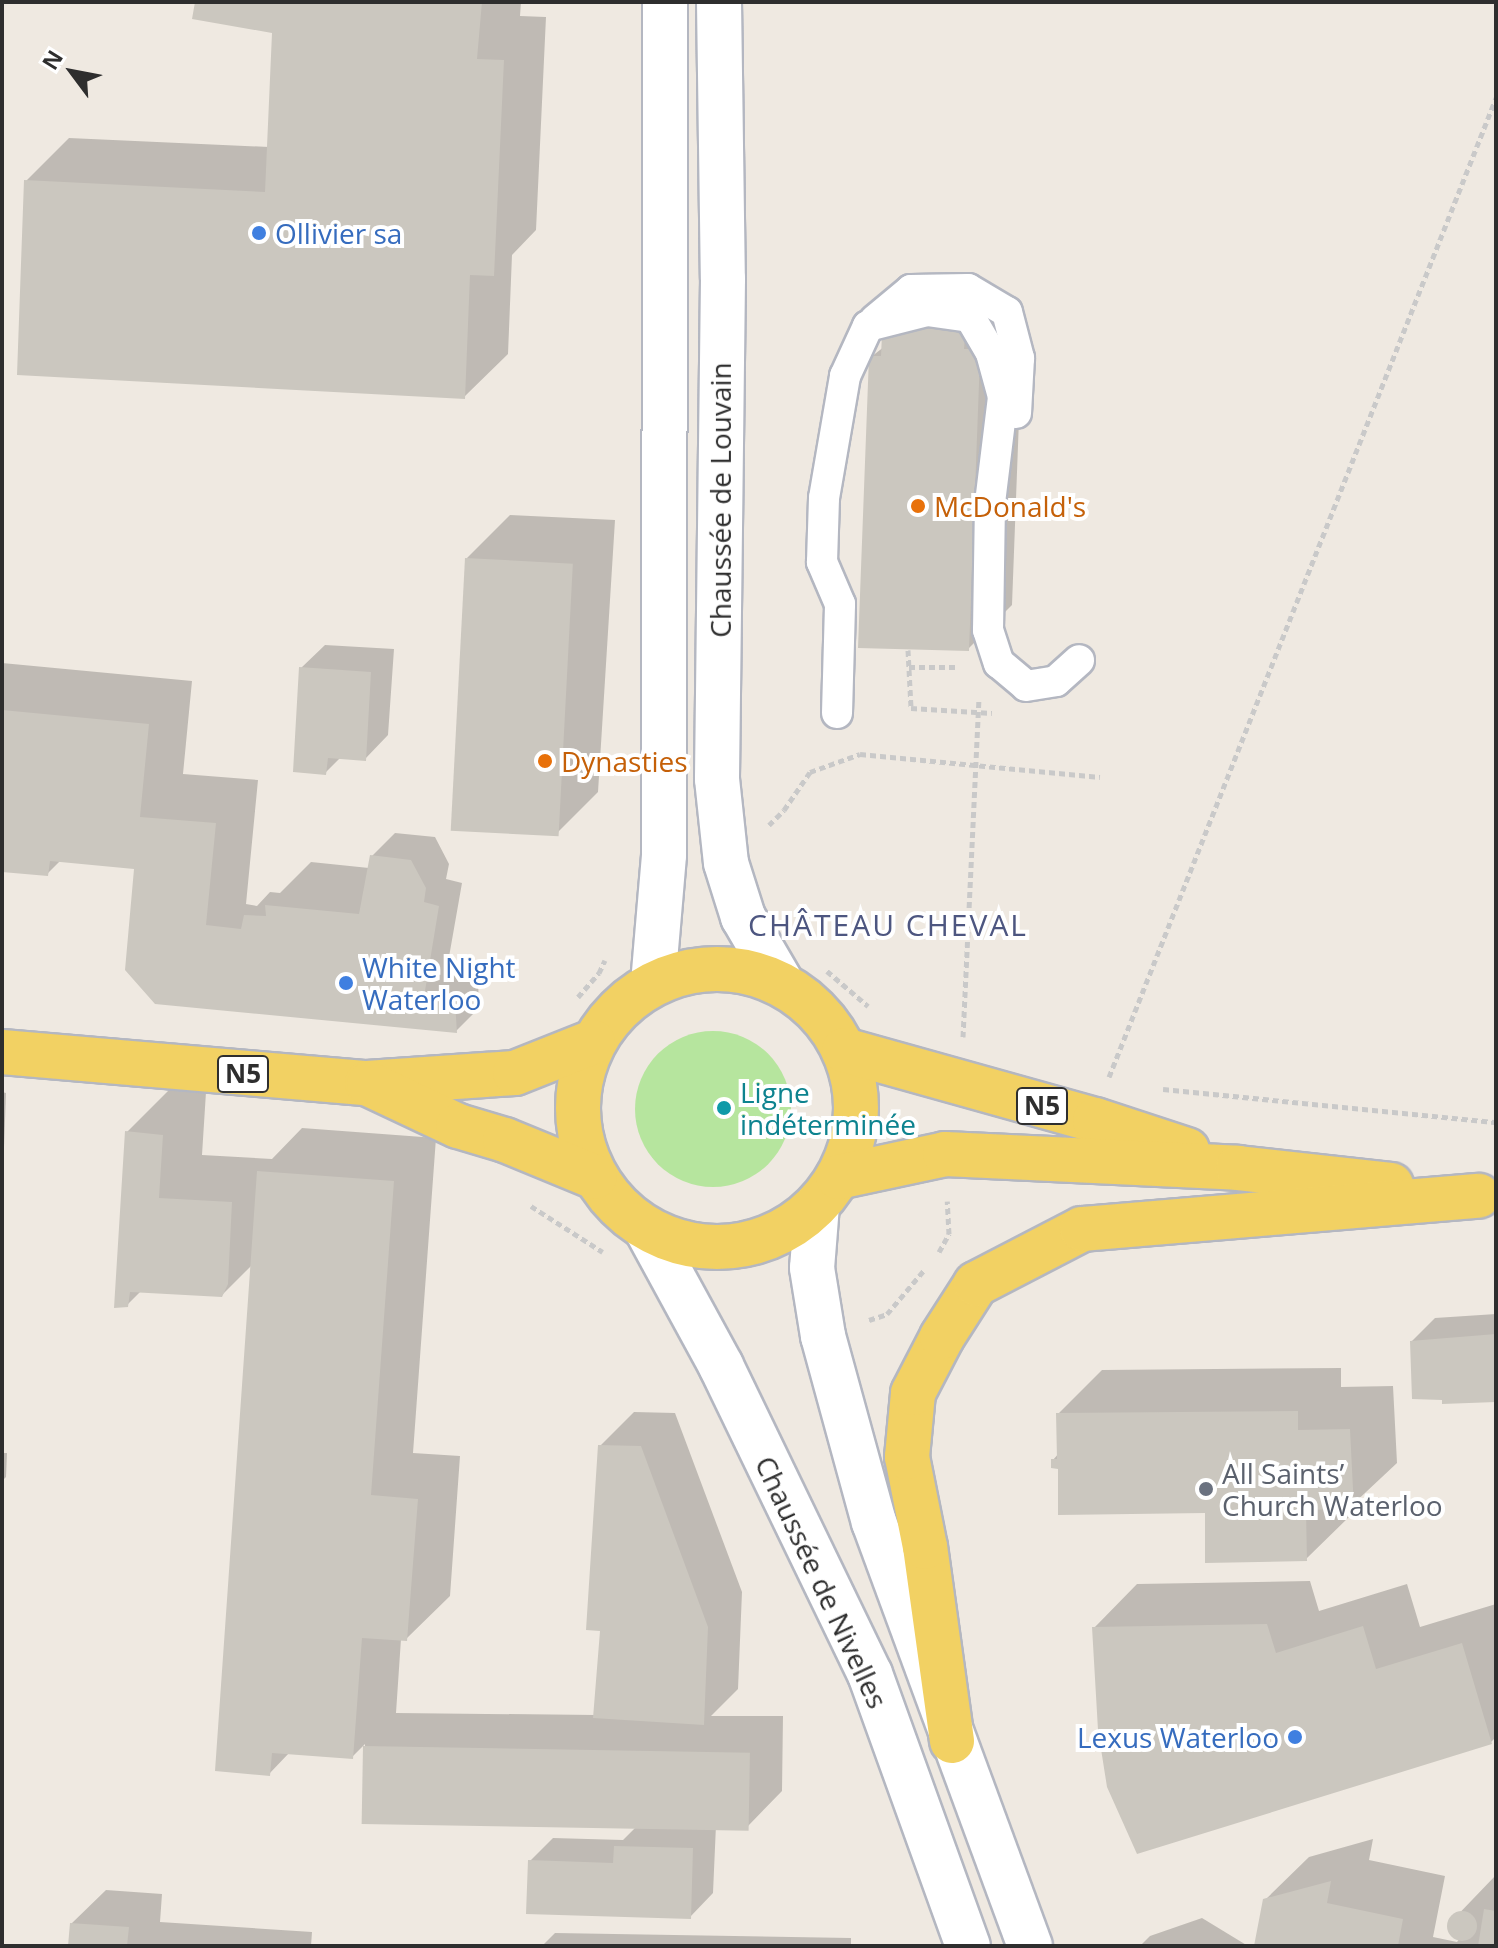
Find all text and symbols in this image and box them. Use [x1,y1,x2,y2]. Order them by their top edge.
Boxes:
north arrow [32,32,112,112]
text: N [34,44,69,75]
place label: Ollivier sa [275,216,402,250]
marker: Ollivier sa [250,224,268,242]
street label: Chaussée de Louvain [703,362,737,638]
place label: McDonald's [934,489,1086,523]
marker: McDonald's [909,497,927,515]
place label: Dynasties [561,744,688,778]
marker: Dynasties [536,752,554,770]
district label: CHÂTEAU CHEVAL [748,907,1028,943]
place label: White Night Waterloo [362,950,516,1016]
marker: White Night Waterloo [337,974,355,992]
road number: N5 [215,1052,271,1096]
place label: Ligne indéterminée [740,1075,916,1141]
road number: N5 [1014,1084,1070,1128]
marker: Ligne indéterminée [715,1099,733,1117]
street label: Chaussée de Nivelles [749,1451,895,1713]
place label: All Saints’ Church Waterloo [1222,1456,1443,1522]
marker: All Saints’ Church Waterloo [1197,1480,1215,1498]
place label: Lexus Waterloo [1077,1720,1279,1754]
marker: Lexus Waterloo [1286,1728,1304,1746]

